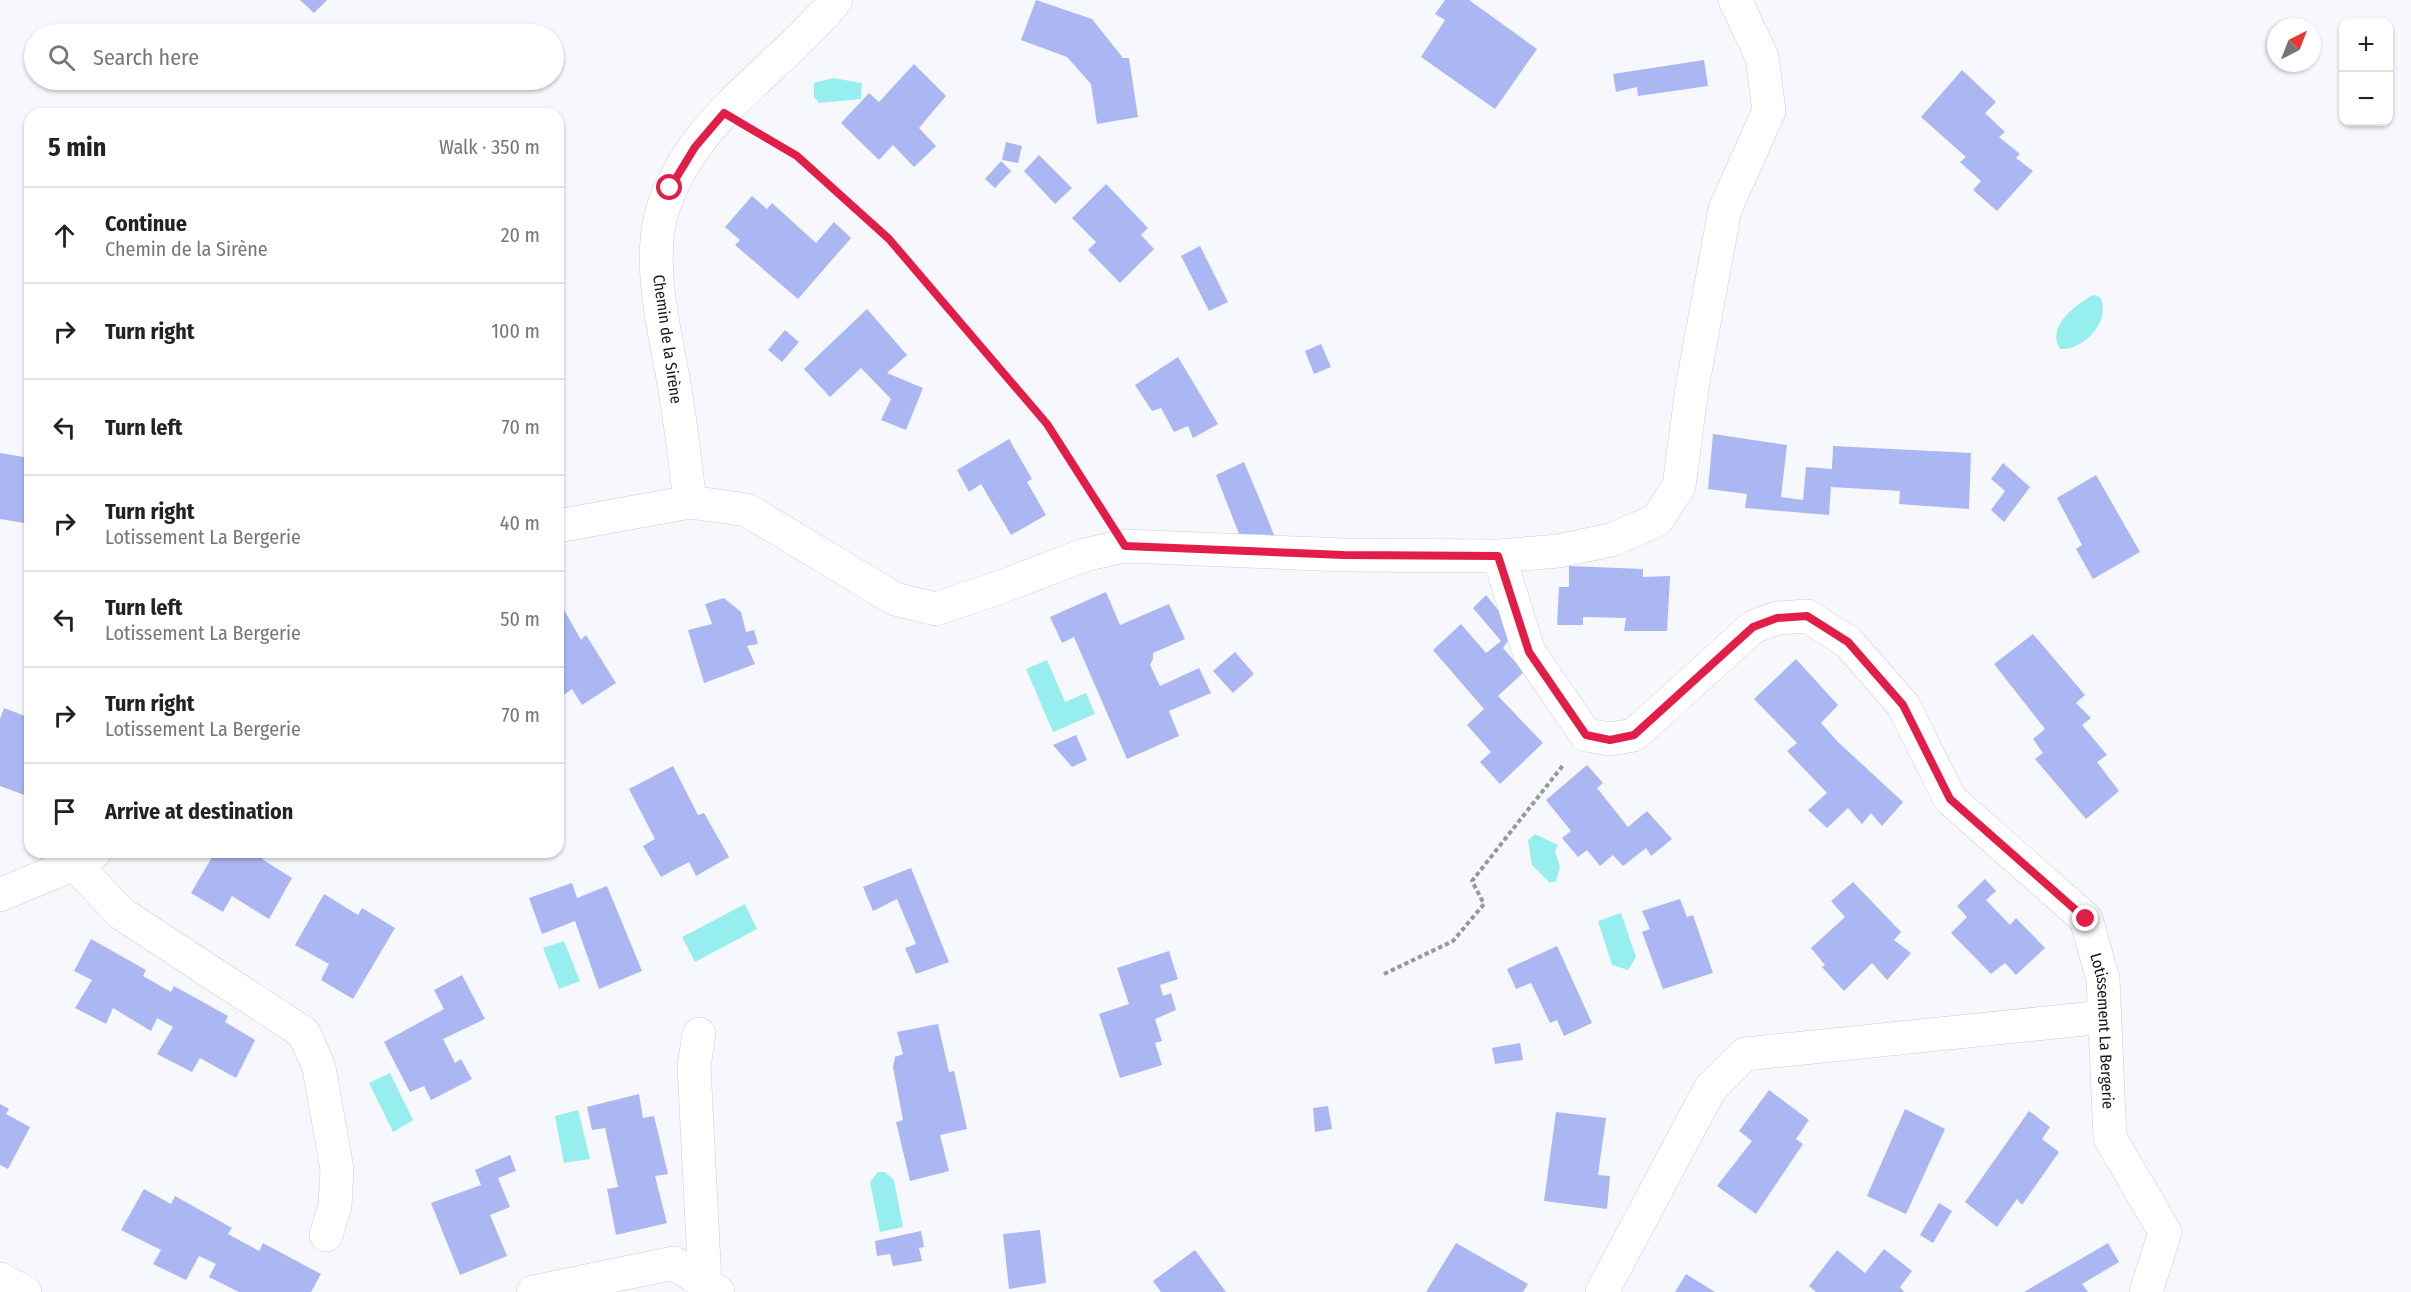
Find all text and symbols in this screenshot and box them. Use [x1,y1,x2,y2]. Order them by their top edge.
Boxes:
north arrow [2267,18,2321,72]
map controls [2339,18,2393,126]
button: + [2339,18,2393,72]
search box [24,24,564,90]
icon: search [45,41,78,74]
text: Search here [93,44,199,71]
button: − [2339,72,2393,126]
text: 5 min [48,132,106,163]
text: Walk · 350 m [439,135,540,159]
route start [656,174,682,200]
text: Continue [105,210,187,237]
icon: ahead [48,219,81,252]
text: 20 m [501,223,540,247]
text: Chemin de la Sirène [105,237,268,261]
street label: Chemin de la Sirène [649,273,686,405]
icon: right [48,315,81,348]
text: Turn right [105,318,194,345]
text: 100 m [491,319,540,343]
icon: left [48,411,81,444]
text: Turn left [105,414,183,441]
text: 70 m [502,415,540,439]
text: Turn right [105,498,194,525]
icon: right [48,507,81,540]
text: 40 m [500,511,540,535]
text: Lotissement La Bergerie [105,525,301,549]
text: Turn left [105,594,183,621]
icon: left [48,603,81,636]
text: 50 m [500,607,540,631]
text: Lotissement La Bergerie [105,621,301,645]
text: Turn right [105,690,194,717]
icon: right [48,699,81,732]
text: 70 m [502,703,540,727]
text: Lotissement La Bergerie [105,717,301,741]
icon: arrive [48,795,81,828]
text: Arrive at destination [105,798,293,825]
route end [2072,905,2098,931]
street label: Lotissement La Bergerie [2086,951,2118,1110]

